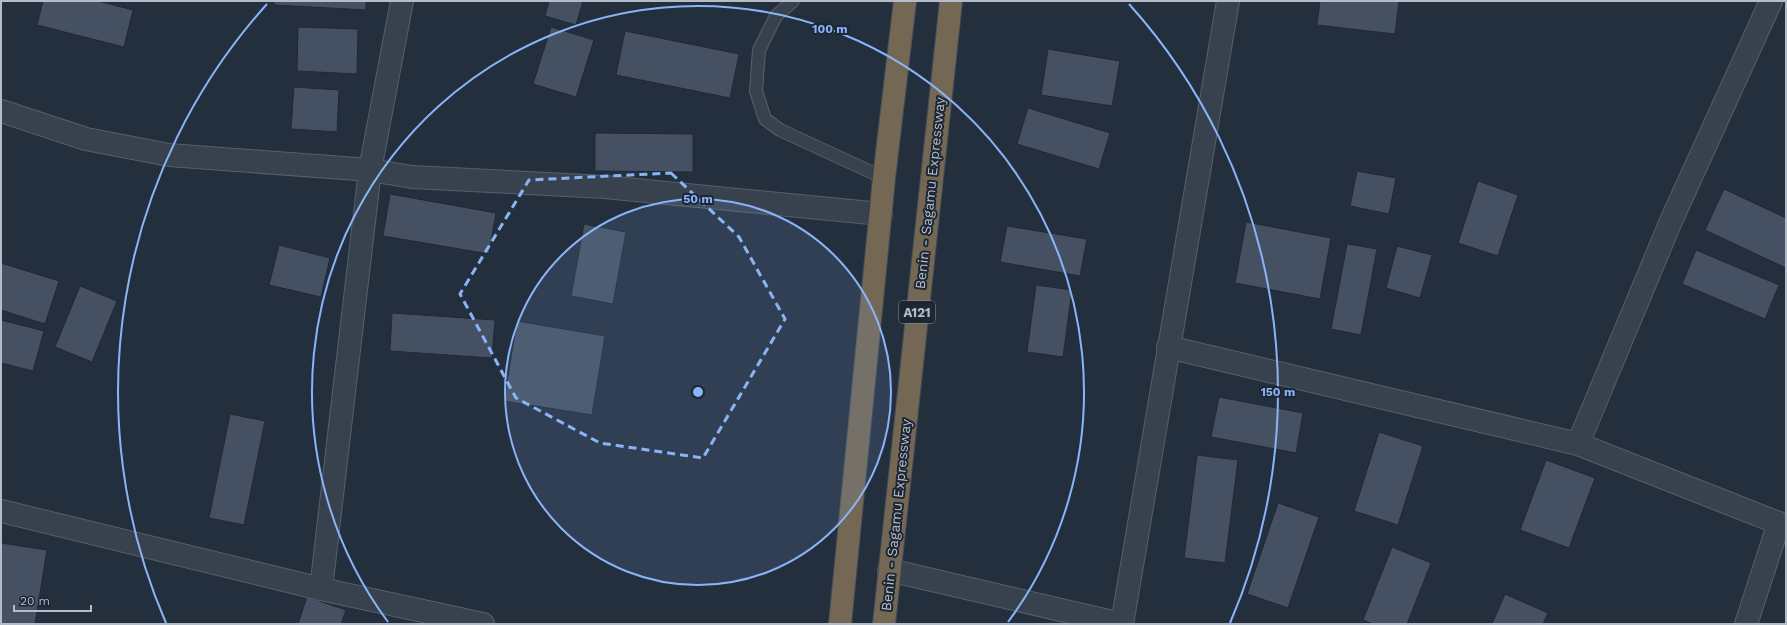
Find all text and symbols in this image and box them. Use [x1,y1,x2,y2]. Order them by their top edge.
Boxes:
text: 100 m [812,22,848,36]
street label: Benin - Sagamu Expressway [912,95,948,290]
text: 50 m [683,192,713,206]
road number: A121 [899,301,935,323]
centre of rings [691,385,705,399]
text: 150 m [1261,385,1295,399]
street label: Benin - Sagamu Expressway [878,417,914,612]
scale bar [14,587,91,613]
text: 20 m [20,594,50,608]

